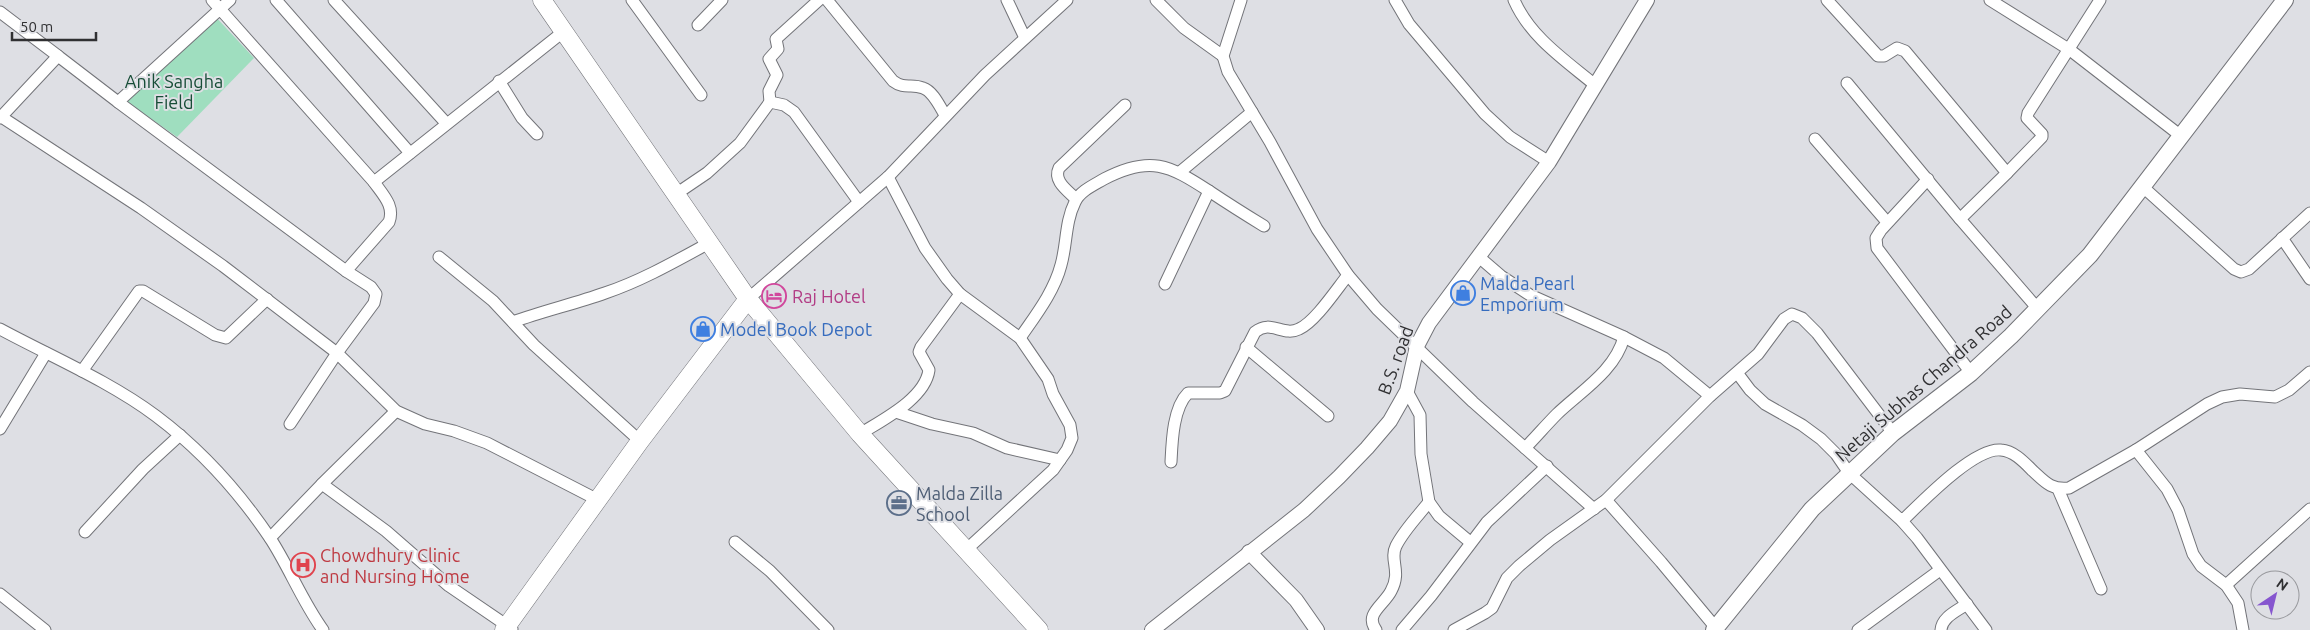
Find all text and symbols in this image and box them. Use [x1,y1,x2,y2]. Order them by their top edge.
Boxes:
scale bar [12,10,96,42]
text: 50 m [20,18,53,35]
park label: Anik Sangha Field [125,71,223,112]
place label: Malda Pearl Emporium [1480,273,1575,314]
shop icon: Malda Pearl Emporium [1450,280,1476,306]
hotel icon: Raj Hotel [761,283,787,309]
place label: Raj Hotel [792,286,866,306]
street label: Netaji Subhas Chandra Road [1831,301,2015,465]
shop icon: Model Book Depot [690,316,716,342]
place label: Model Book Depot [720,319,872,339]
street label: B.S. road [1373,323,1417,397]
place label: Malda Zilla School [916,483,1003,524]
office icon: Malda Zilla School [886,490,912,516]
place label: Chowdhury Clinic and Nursing Home [320,545,470,586]
hospital icon: Chowdhury Clinic and Nursing Home [290,552,316,578]
north arrow [2250,570,2300,620]
text: N [2274,575,2291,594]

